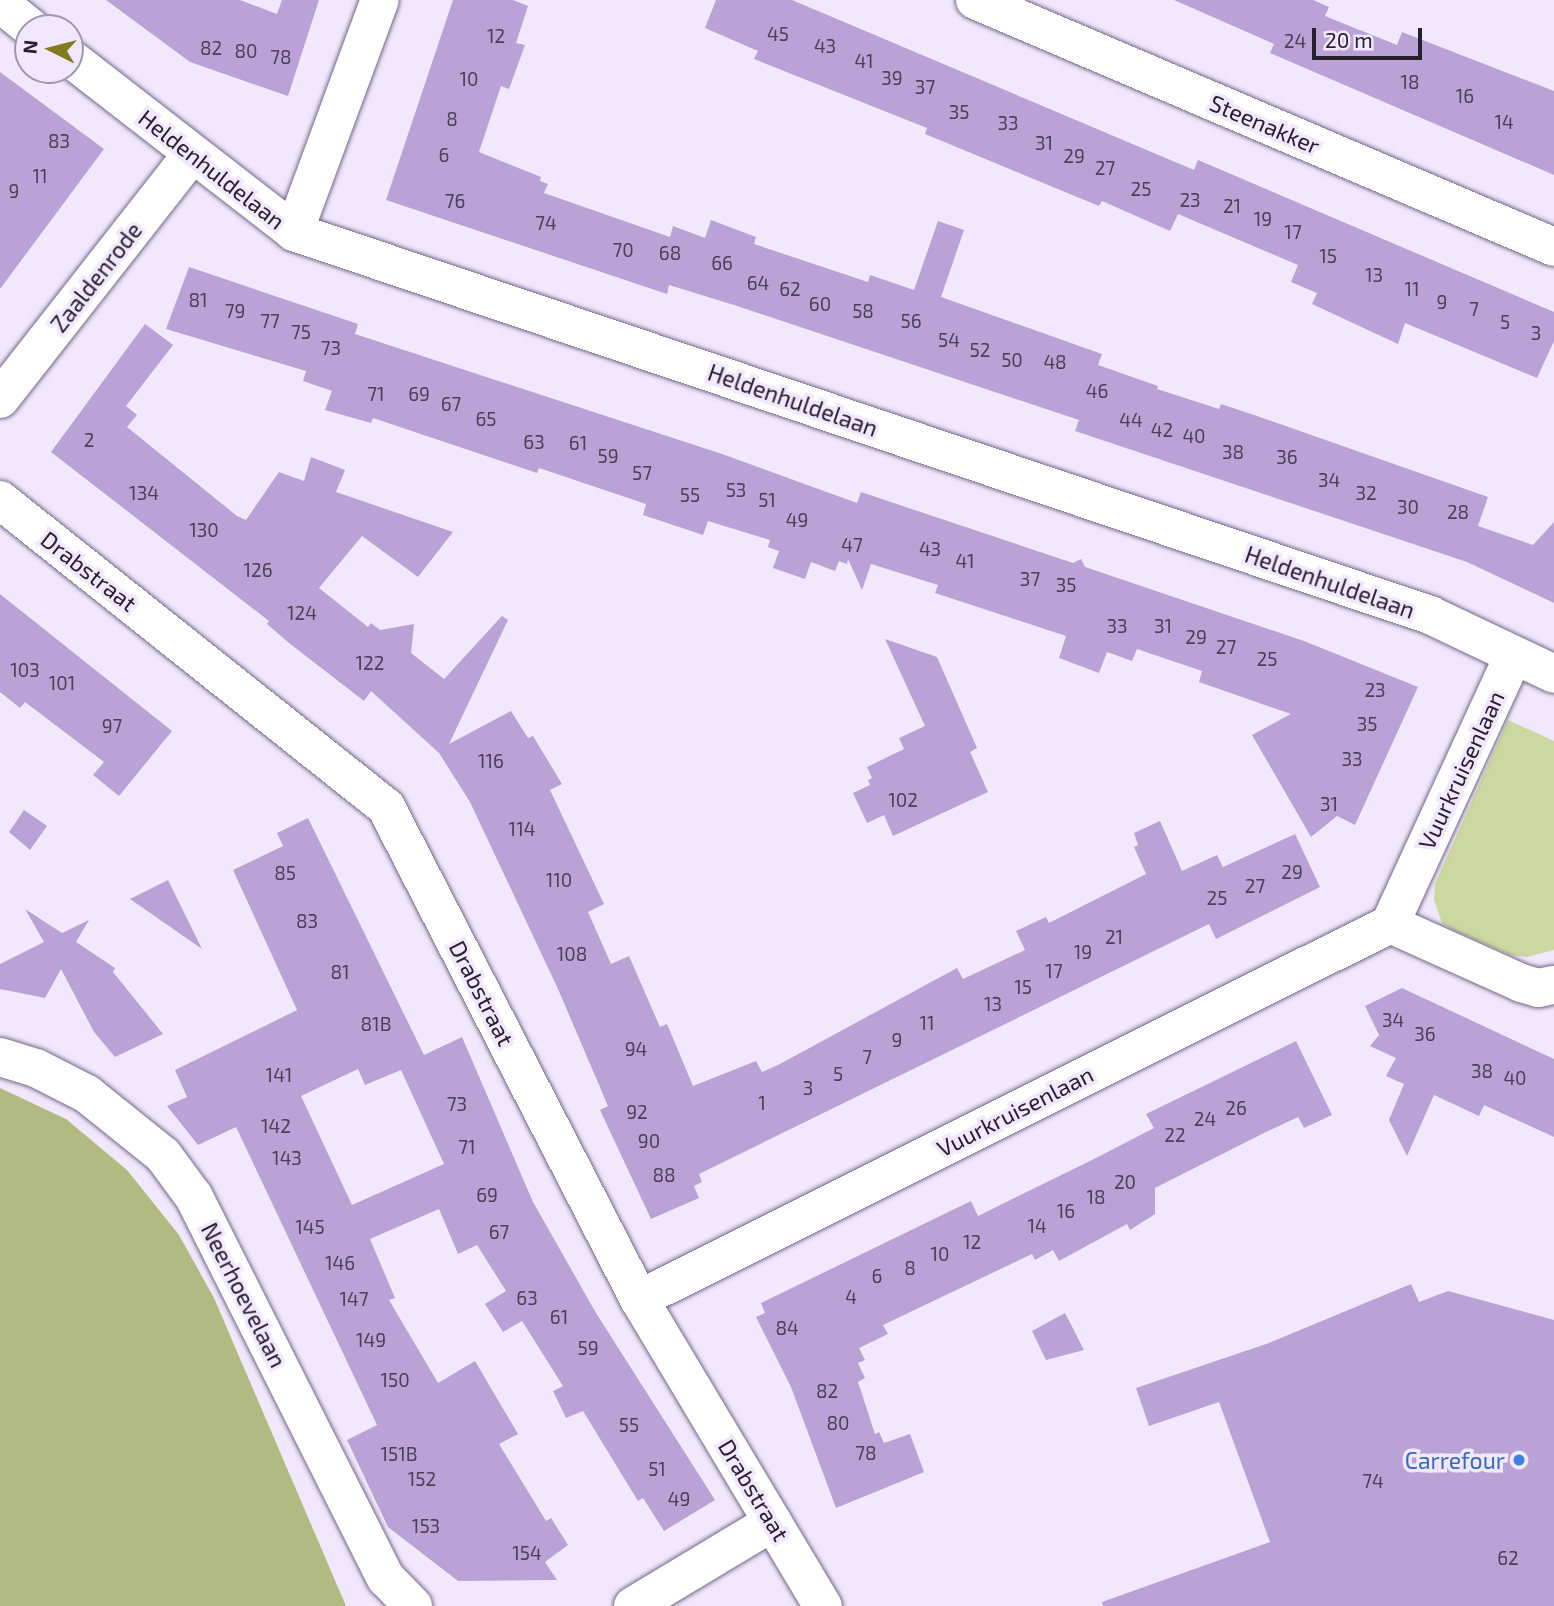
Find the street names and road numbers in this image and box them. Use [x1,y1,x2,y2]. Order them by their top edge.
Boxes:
street label: Steenakker [1206,88,1324,160]
street label: Heldenhuldelaan [133,103,291,235]
street label: Zaaldenrode [45,217,147,337]
street label: Heldenhuldelaan [704,358,882,442]
street label: Drabstraat [36,525,142,617]
street label: Heldenhuldelaan [1241,540,1419,624]
street label: Vuurkruisenlaan [1412,686,1510,854]
street label: Drabstraat [444,936,520,1050]
street label: Vuurkruisenlaan [932,1060,1098,1162]
street label: Neerhoevelaan [196,1218,292,1372]
street label: Drabstraat [713,1434,795,1546]

